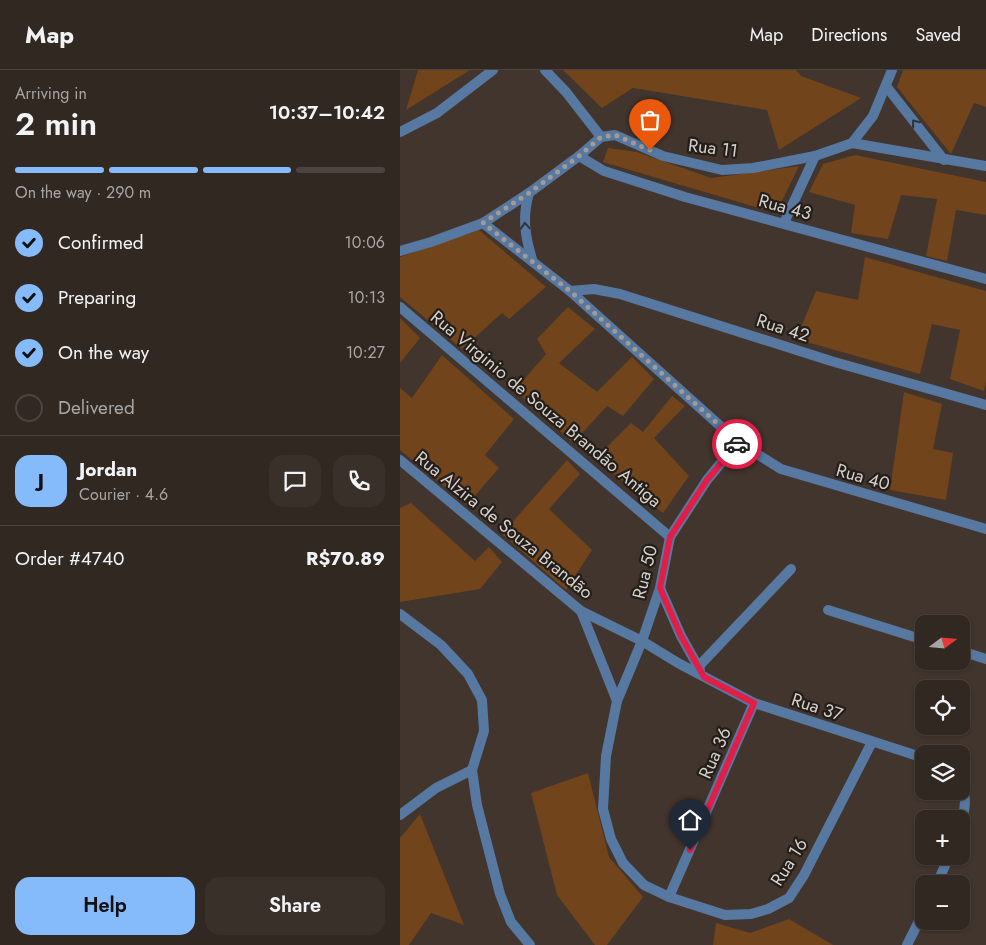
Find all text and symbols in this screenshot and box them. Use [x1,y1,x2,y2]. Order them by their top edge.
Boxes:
text: Map [25,17,74,52]
text: Map [750,22,783,48]
text: Directions [811,22,887,48]
text: Saved [915,22,961,48]
text: Arriving in [15,82,87,105]
text: 10:37–10:42 [269,99,385,126]
pin [629,99,671,150]
text: 2 min [15,101,97,147]
icon: bag [636,106,664,134]
one-way arrow [912,119,921,129]
street label: Rua 11 [687,132,739,164]
text: On the way · 290 m [15,181,151,204]
street label: Rua 43 [756,187,815,227]
one-way arrow [519,222,530,230]
icon: check [15,229,43,257]
text: Confirmed [58,229,144,256]
text: 10:06 [345,231,385,254]
icon: check [15,284,43,312]
text: Preparing [58,284,136,311]
text: 10:13 [347,286,385,309]
street label: Rua Virginio de Souza Brandão Antiga [425,304,667,514]
street label: Rua 42 [753,307,813,349]
icon: check [15,339,43,367]
text: On the way [58,339,149,366]
text: 10:27 [346,341,385,364]
text: Delivered [58,394,135,421]
courier [712,419,762,469]
icon: car [723,430,751,458]
street label: Rua Alzira de Souza Brandão [409,445,599,605]
button: chat [269,455,321,507]
button: phone [333,455,385,507]
text: Jordan [79,456,137,483]
street label: Rua 40 [833,457,893,497]
text: J [38,467,44,494]
text: Courier · 4.6 [79,483,168,506]
street label: Rua 50 [626,542,664,602]
text: Order #4740 [15,545,124,572]
text: R$70.89 [306,545,385,572]
north arrow [915,615,970,670]
map controls [915,615,970,930]
button: locate [915,680,970,735]
street label: Rua 37 [788,687,847,728]
street label: Rua 36 [692,723,738,783]
button: layers [915,745,970,800]
pin [669,799,711,850]
icon: home [676,806,704,834]
button: + [915,810,970,865]
street label: Rua 16 [764,833,814,891]
button: − [915,875,970,930]
button: Help [15,877,195,935]
button: Share [205,877,385,935]

